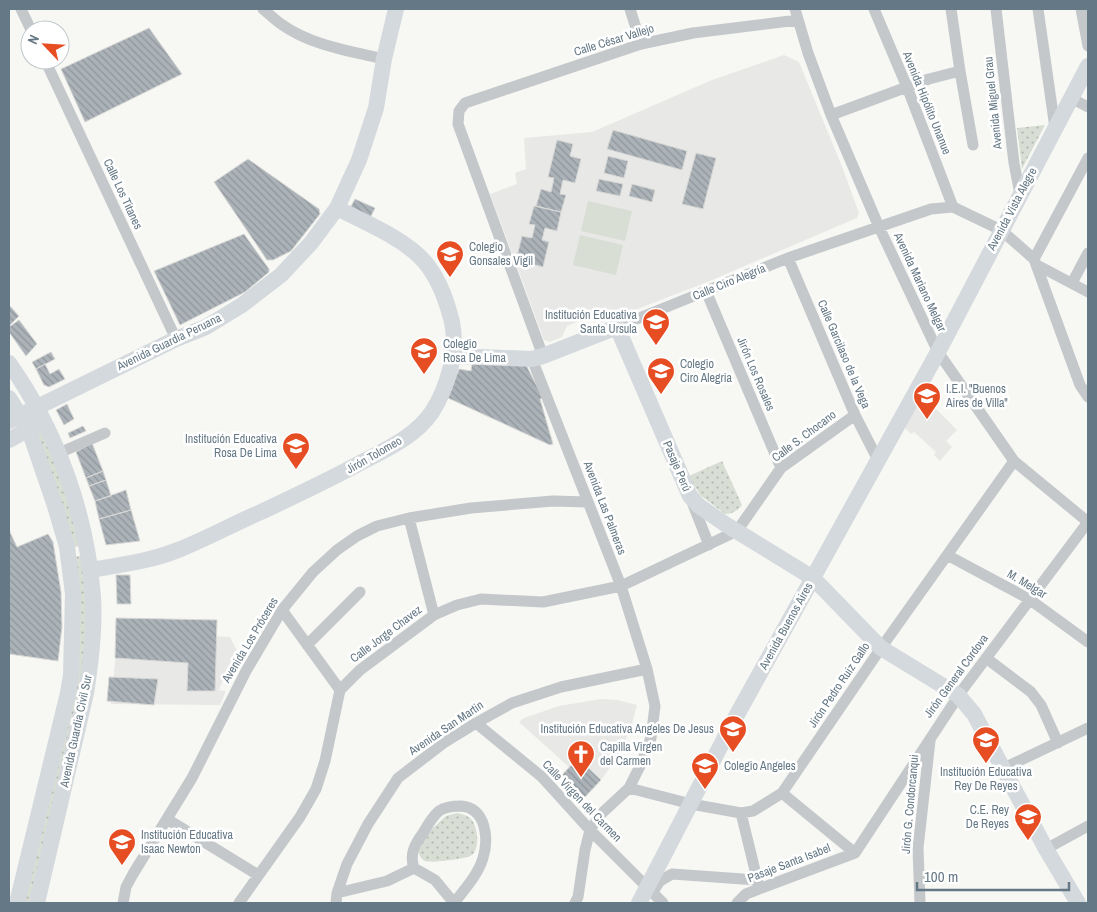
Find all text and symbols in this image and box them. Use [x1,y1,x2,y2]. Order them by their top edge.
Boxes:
north arrow [20,20,70,70]
street label: Calle César Vallejo [572,20,656,60]
text: N [23,32,43,47]
street label: Avenida Hipólito Unanue [899,48,955,157]
street label: Avenida Miguel Grau [980,56,1006,151]
street label: Calle Los Titanes [100,156,146,232]
street label: Avenida Vista Alegre [983,165,1041,254]
street label: Avenida Mariano Melgar [890,229,950,335]
school or university icon: Colegio Gonsales Vigil [435,239,465,278]
place label: Colegio Gonsales Vigil [469,239,533,269]
street label: Calle Ciro Alegría [690,260,768,304]
street label: Calle Garcilaso de la Vega [814,297,874,411]
place label: Institución Educativa Santa Ursula [545,307,638,337]
school or university icon: Institución Educativa Santa Ursula [641,307,671,346]
street label: Avenida Guardia Peruana [113,310,224,375]
street label: Jirón Los Rosales [733,335,779,413]
school or university icon: Colegio Rosa De Lima [409,336,439,375]
place label: Colegio Rosa De Lima [443,336,506,366]
school or university icon: Colegio Ciro Alegria [646,356,676,395]
place label: Colegio Ciro Alegria [680,356,732,386]
school or university icon: I.E.I. "Buenos Aires de Villa" [912,381,942,420]
place label: I.E.I. "Buenos Aires de Villa" [945,381,1008,411]
street label: Calle S. Chocano [769,407,839,465]
place label: Institución Educativa Rosa De Lima [185,431,278,461]
school or university icon: Institución Educativa Rosa De Lima [281,431,311,470]
street label: Jirón Tolomeo [343,433,405,477]
street label: Pasaje Perú [659,438,695,494]
street label: Avenida Las Palmeras [579,458,630,557]
street label: M. Melgar [1004,566,1050,602]
street label: Avenida Buenos Aires [755,580,817,673]
street label: Avenida Los Próceres [218,594,282,686]
street label: Calle Jorge Chavez [347,602,425,666]
street label: Jirón General Cordova [920,631,992,721]
street label: Jirón Pedro Ruiz Gallo [805,639,873,731]
street label: Avenida Guardia Civil Sur [56,673,96,790]
street label: Avenida San Martin [405,697,486,759]
school or university icon: Institución Educativa Angeles De Jesus [718,714,748,753]
place label: Institución Educativa Angeles De Jesus [541,721,714,737]
school or university icon: Institución Educativa Rey De Reyes [971,725,1001,764]
church icon: Capilla Virgen del Carmen [566,739,596,778]
place label: Capilla Virgen del Carmen [600,739,662,769]
school or university icon: Colegio Angeles [690,751,720,790]
street label: Jirón G. Condorcanqui [898,754,922,854]
street label: Calle Virgen del Carmen [539,757,625,845]
place label: Colegio Angeles [724,758,796,774]
place label: Institución Educativa Rey De Reyes [940,764,1032,794]
place label: C.E. Rey De Reyes [966,802,1009,832]
school or university icon: C.E. Rey De Reyes [1013,802,1043,841]
school or university icon: Institución Educativa Isaac Newton [107,827,137,866]
place label: Institución Educativa Isaac Newton [141,827,233,857]
street label: Pasaje Santa Isabel [745,840,833,886]
scale bar [917,860,1070,892]
text: 100 m [924,866,958,887]

